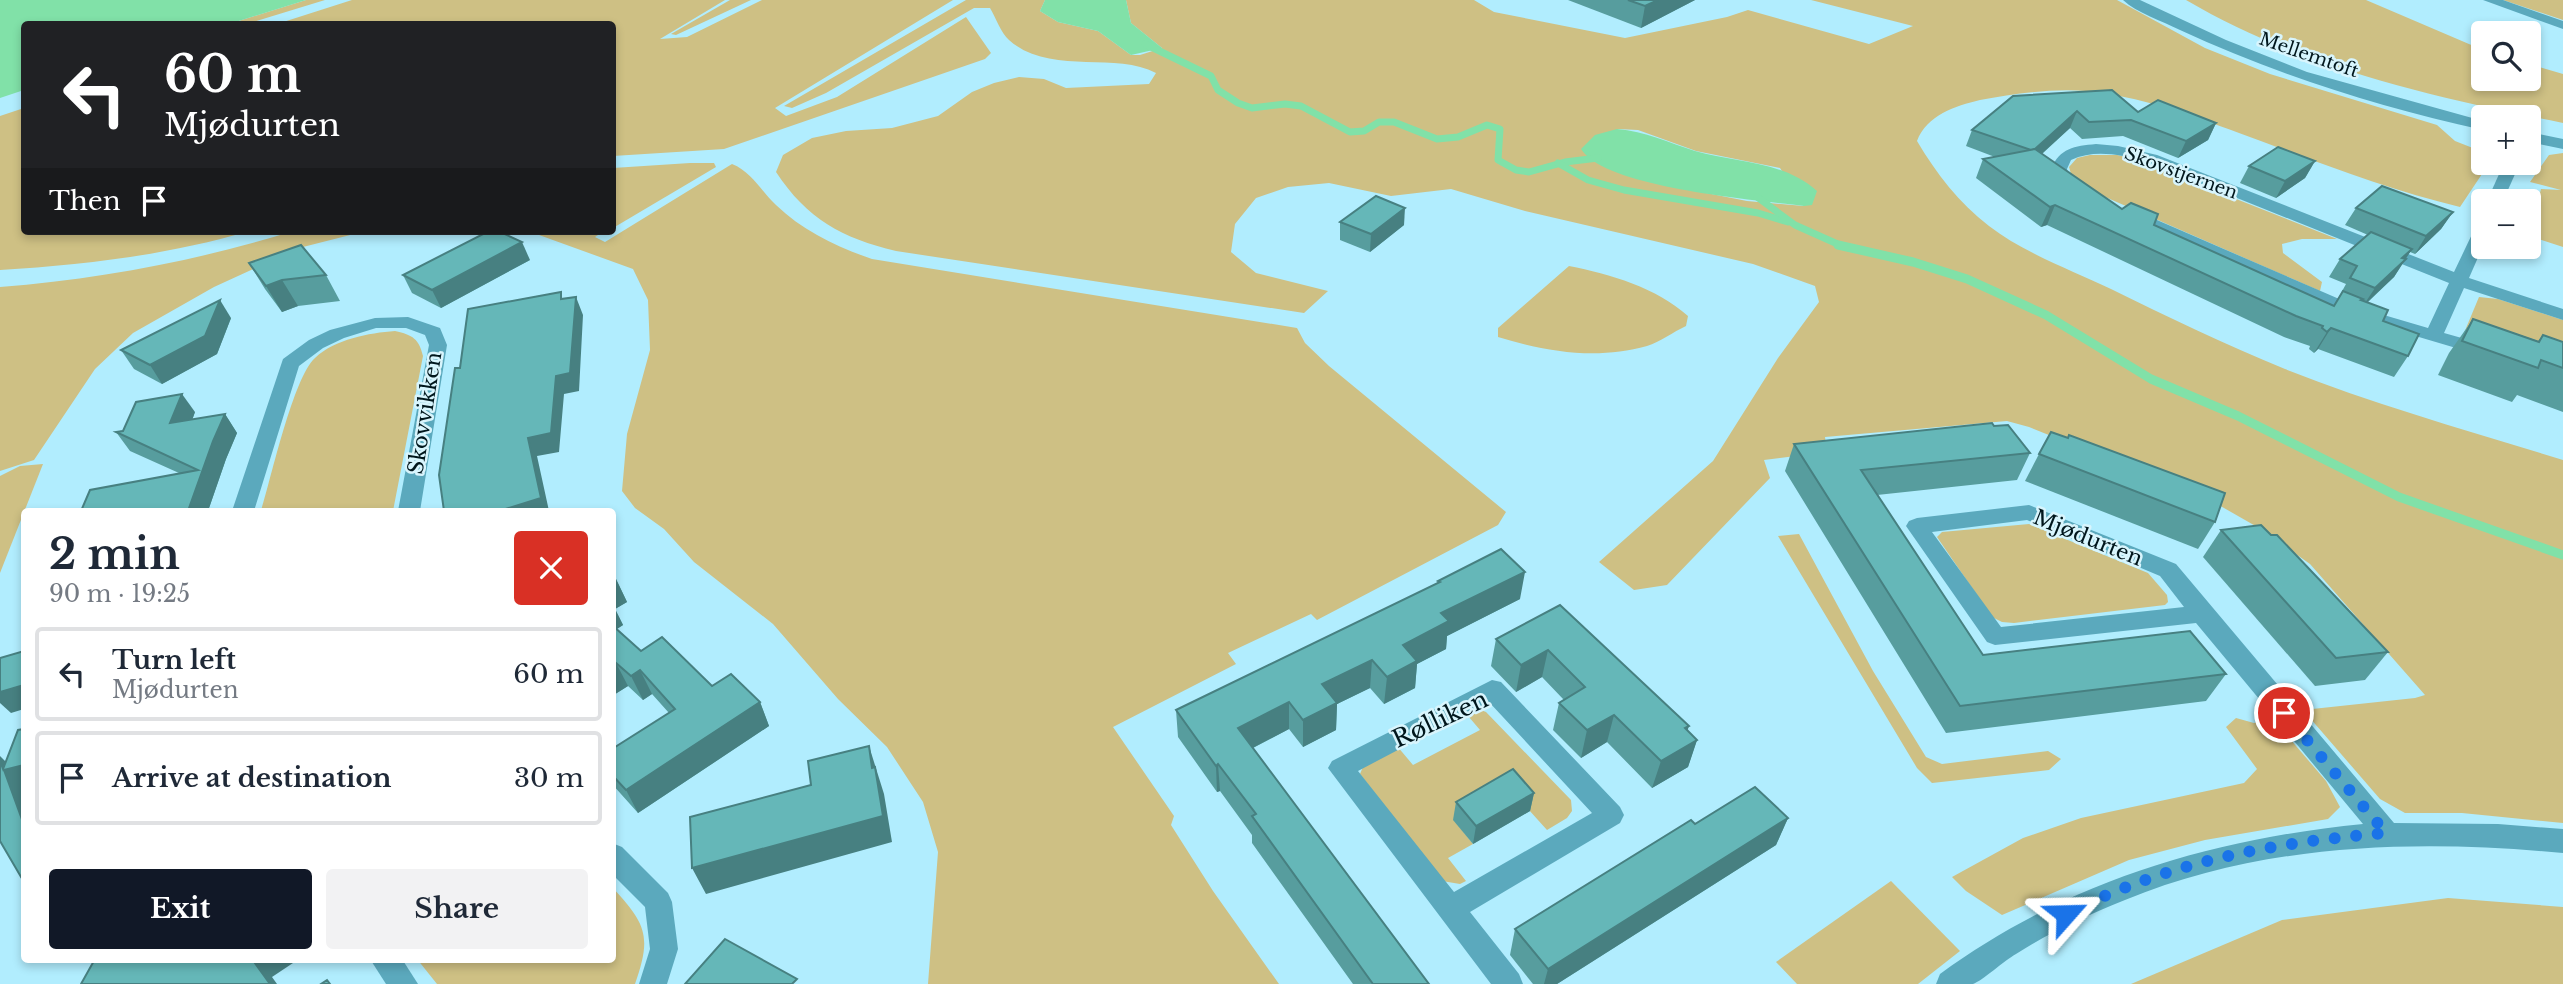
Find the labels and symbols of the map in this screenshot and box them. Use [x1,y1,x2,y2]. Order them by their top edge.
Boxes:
street label: Mellemtoft [2256,28,2362,82]
street label: Skovstjernen [2121,142,2241,204]
street label: Skovvikken [403,350,447,476]
street label: Mjødurten [2030,504,2146,572]
pin [2254,683,2314,743]
street label: Rølliken [1387,684,1493,754]
position arrow [2029,877,2103,951]

